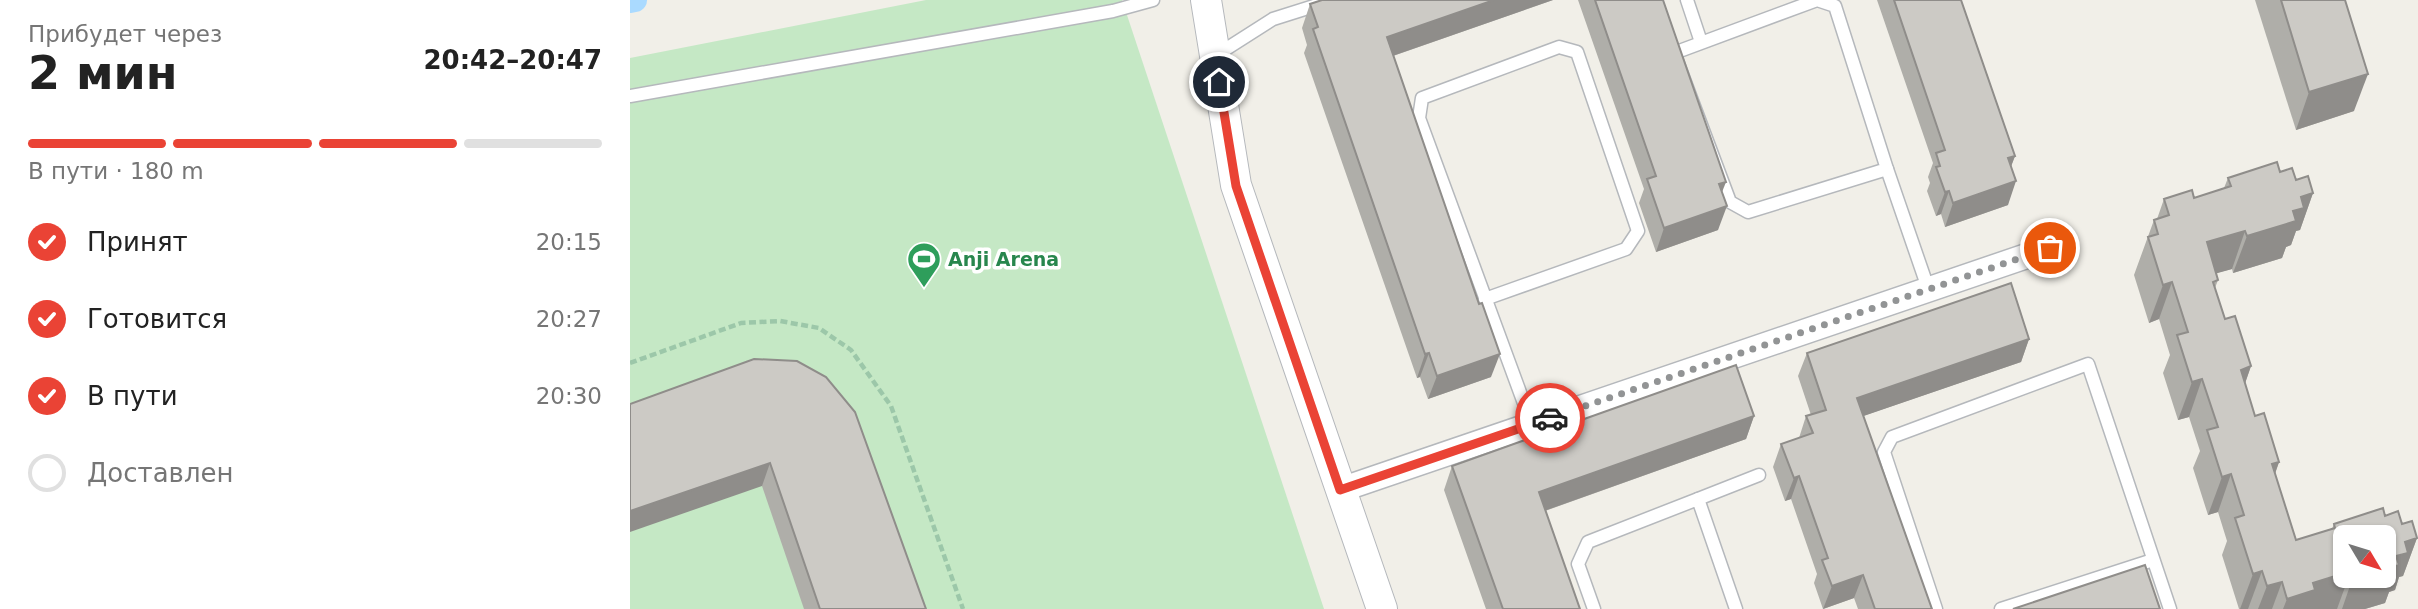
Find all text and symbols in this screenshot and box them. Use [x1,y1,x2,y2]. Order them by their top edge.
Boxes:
text: Прибудет через [28,21,222,47]
text: 20:42–20:47 [423,45,602,75]
text: 2 мин [28,46,178,100]
pin [1189,52,1249,112]
icon: home [1200,63,1238,101]
text: В пути · 180 m [28,158,204,184]
pin [2020,218,2080,278]
icon: check [28,223,66,261]
text: Принят [87,227,188,257]
text: 20:15 [536,229,602,255]
icon: bag [2031,229,2069,267]
sports icon: Anji Arena [905,240,943,289]
place label: Anji Arena [948,248,1059,270]
icon: check [28,300,66,338]
text: Готовится [87,304,227,334]
text: 20:27 [536,306,602,332]
icon: check [28,377,66,415]
text: В пути [87,381,178,411]
text: 20:30 [536,383,602,409]
courier [1515,383,1585,453]
icon: car [1531,399,1569,437]
text: Доставлен [87,458,234,488]
north arrow [2333,525,2396,588]
map controls [2333,525,2396,588]

